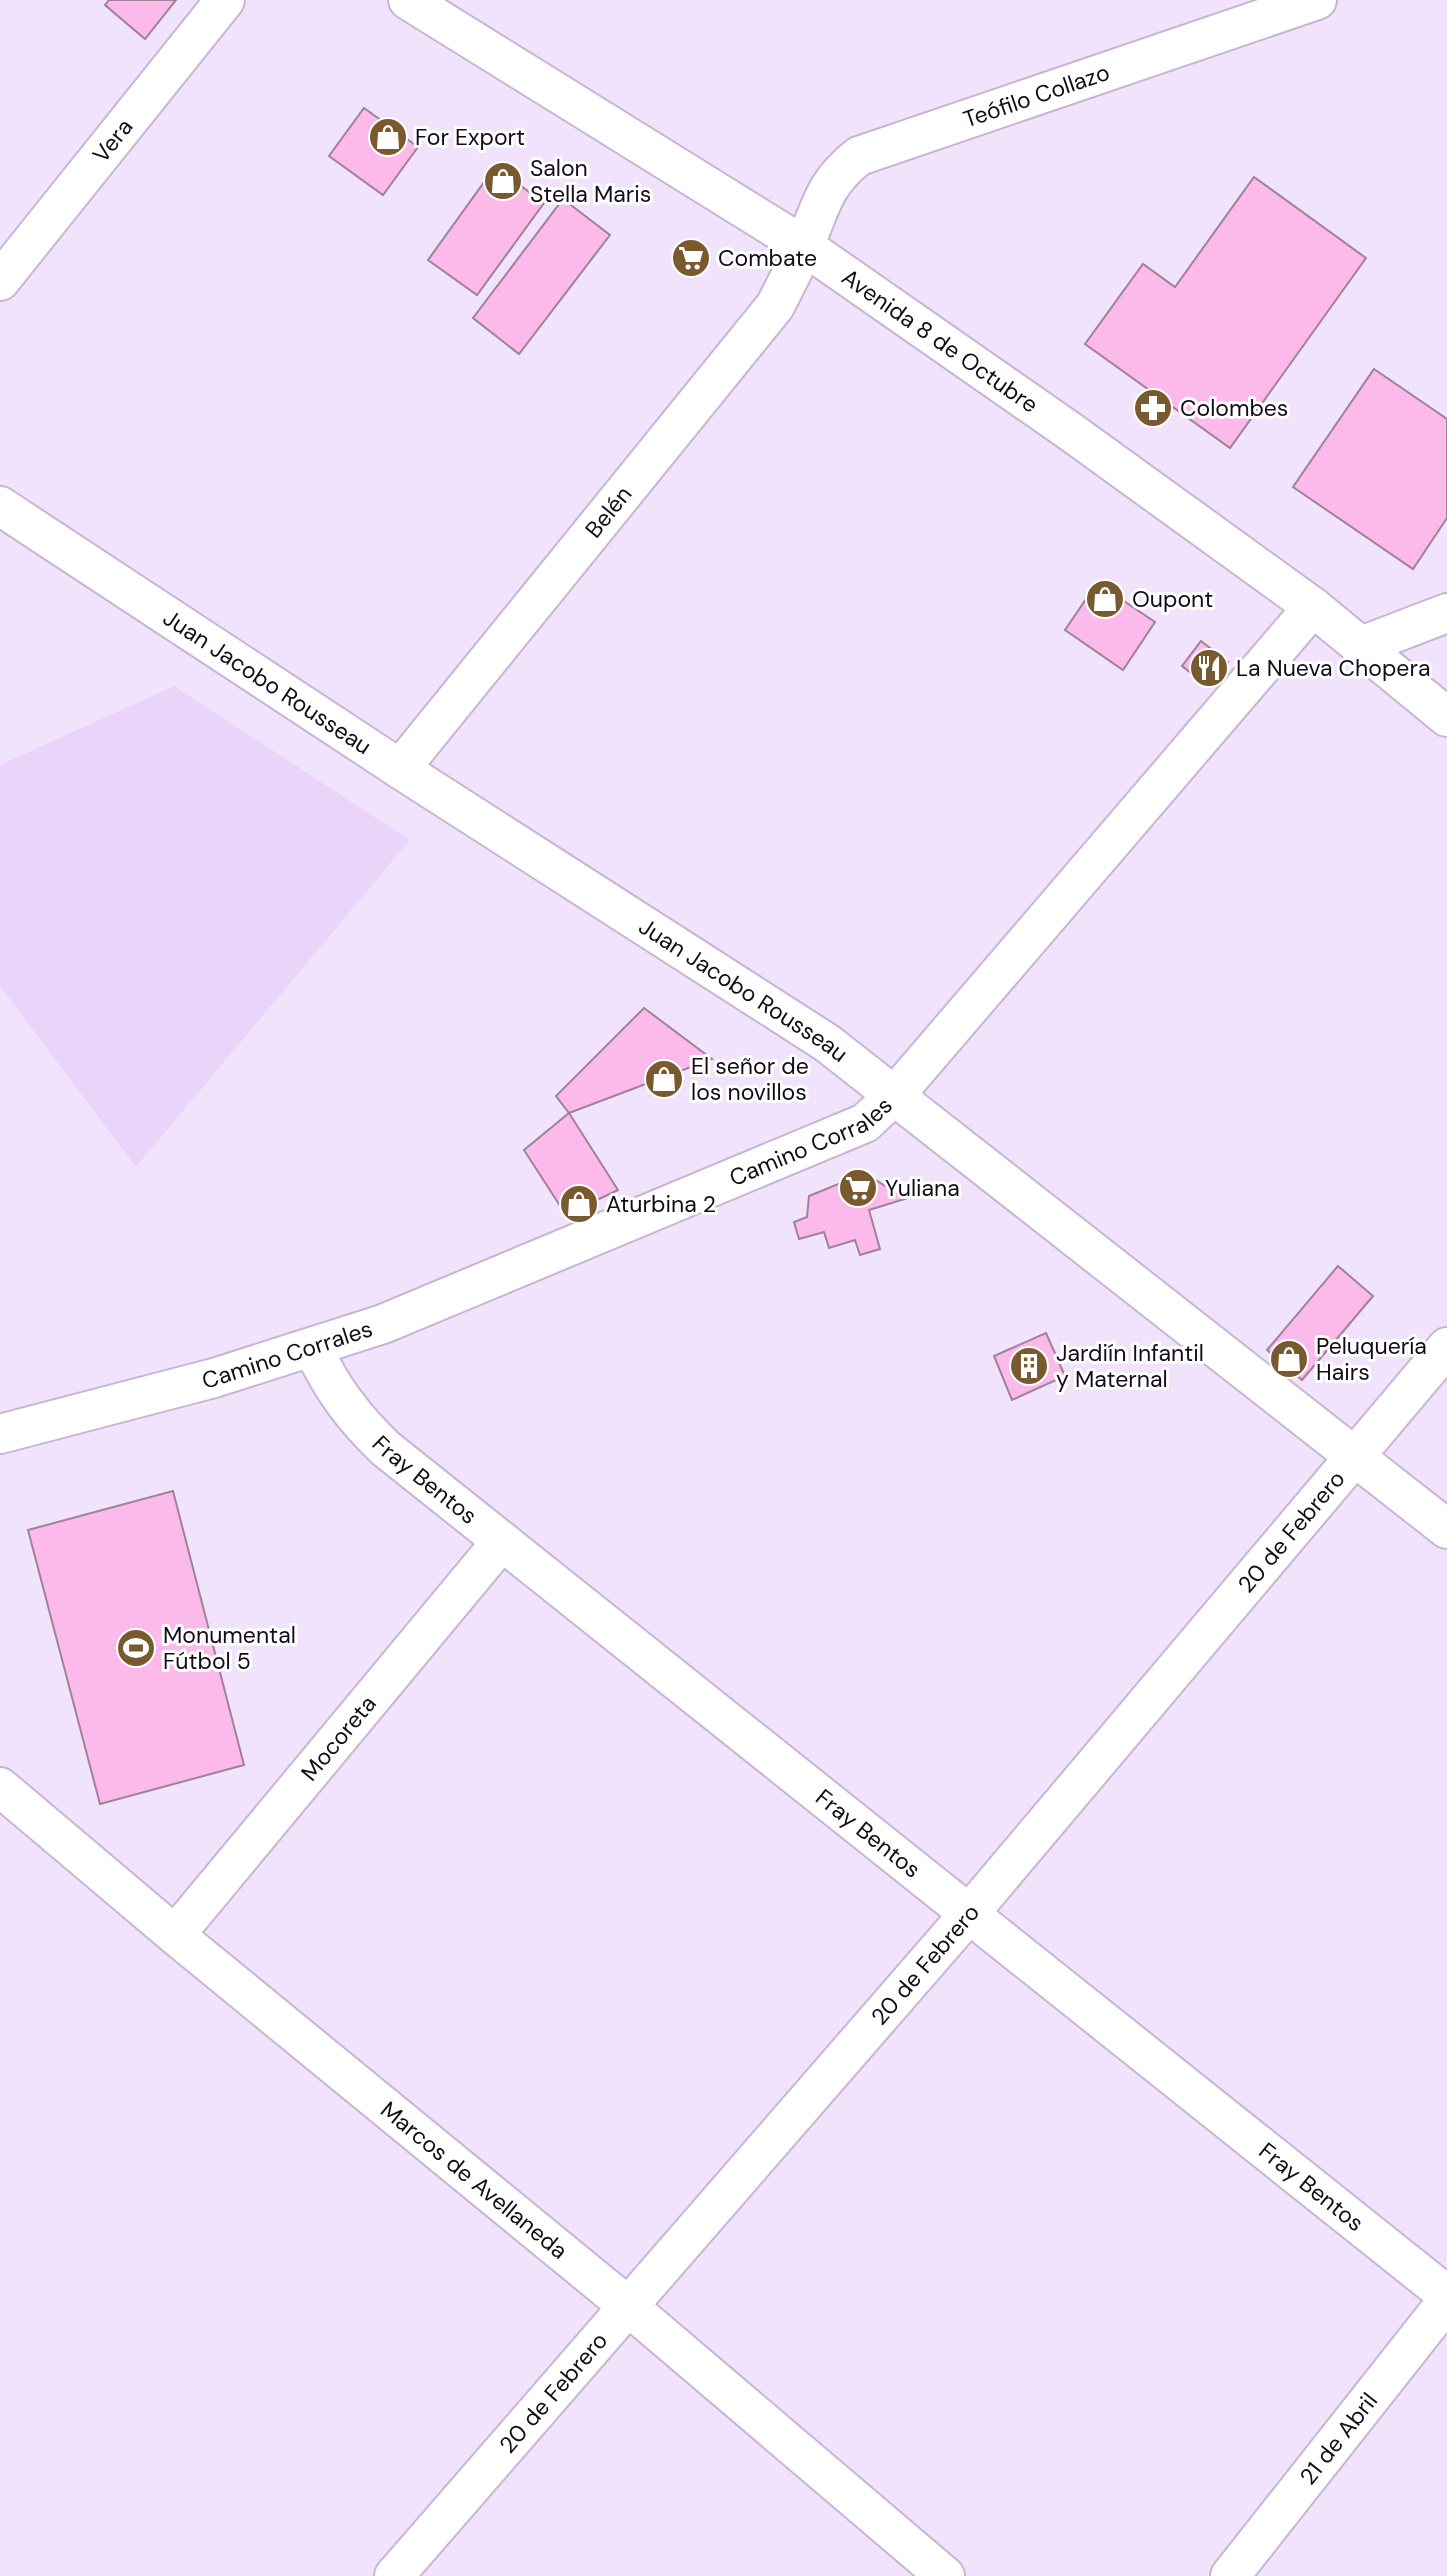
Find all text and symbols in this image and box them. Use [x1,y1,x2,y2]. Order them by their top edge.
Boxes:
street label: Teófilo Collazo [959,57,1113,134]
street label: Vera [86,112,139,169]
shop icon: For Export [367,116,409,158]
place label: For Export [415,122,525,152]
place label: Salon Stella Maris [530,153,651,209]
shop icon: Salon Stella Maris [482,160,524,202]
supermarket icon: Combate [670,237,712,279]
place label: Combate [718,243,817,273]
street label: Avenida 8 de Octubre [836,262,1044,420]
pharmacy icon: Colombes [1132,387,1174,429]
place label: Colombes [1180,393,1288,423]
street label: Belén [578,480,638,544]
shop icon: Oupont [1084,578,1126,620]
place label: Oupont [1132,584,1213,614]
street label: Juan Jacobo Rousseau [158,602,377,761]
restaurant icon: La Nueva Chopera [1188,647,1230,689]
place label: La Nueva Chopera [1236,653,1430,683]
street label: Juan Jacobo Rousseau [633,911,854,1069]
place label: El señor de los novillos [691,1051,809,1107]
shop icon: El señor de los novillos [643,1058,685,1100]
street label: Camino Corrales [725,1090,899,1193]
supermarket icon: Yuliana [837,1167,879,1209]
place label: Yuliana [885,1173,960,1203]
shop icon: Aturbina 2 [558,1183,600,1225]
place label: Aturbina 2 [606,1189,716,1219]
street label: Camino Corrales [199,1313,376,1396]
place label: Peluquería Hairs [1316,1331,1427,1387]
place label: Jardiín Infantil y Maternal [1056,1338,1204,1394]
shop icon: Peluquería Hairs [1268,1338,1310,1380]
building icon: Jardiín Infantil y Maternal [1008,1345,1050,1387]
street label: Fray Bentos [366,1429,483,1531]
street label: 20 de Febrero [1231,1464,1351,1599]
place label: Monumental Fútbol 5 [163,1620,296,1676]
sports icon: Monumental Fútbol 5 [115,1627,157,1669]
street label: Mocoreta [294,1689,383,1787]
street label: Fray Bentos [810,1782,927,1884]
street label: 20 de Febrero [864,1898,986,2031]
street label: Marcos de Avellaneda [375,2095,574,2266]
street label: Fray Bentos [1253,2136,1370,2238]
street label: 20 de Febrero [493,2326,614,2459]
street label: 21 de Abril [1293,2387,1384,2491]

